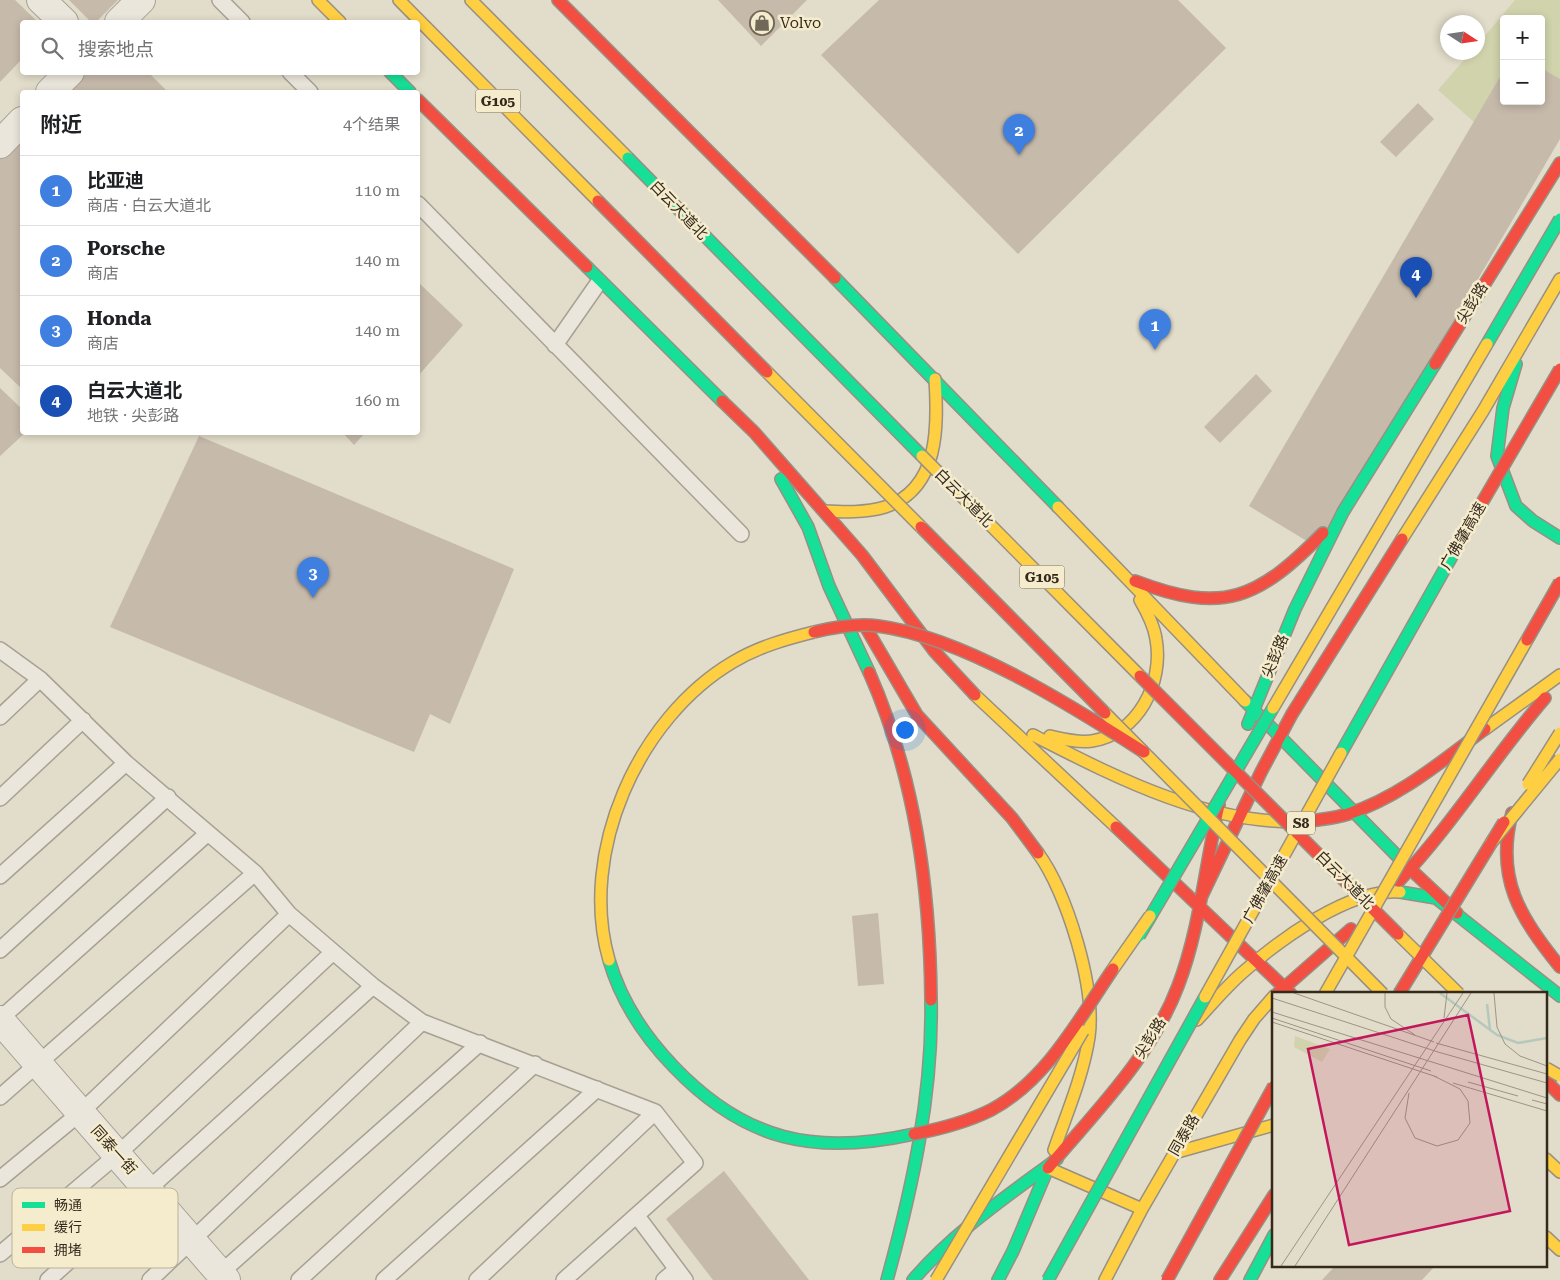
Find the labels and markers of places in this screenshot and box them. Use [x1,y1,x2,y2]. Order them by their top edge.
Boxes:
shop icon: Volvo [749,10,775,36]
place label: Volvo [780,14,821,32]
pin: 2 [1003,114,1035,155]
pin: 4 [1400,257,1432,298]
pin: 1 [1139,309,1171,350]
pin: 3 [297,557,329,598]

